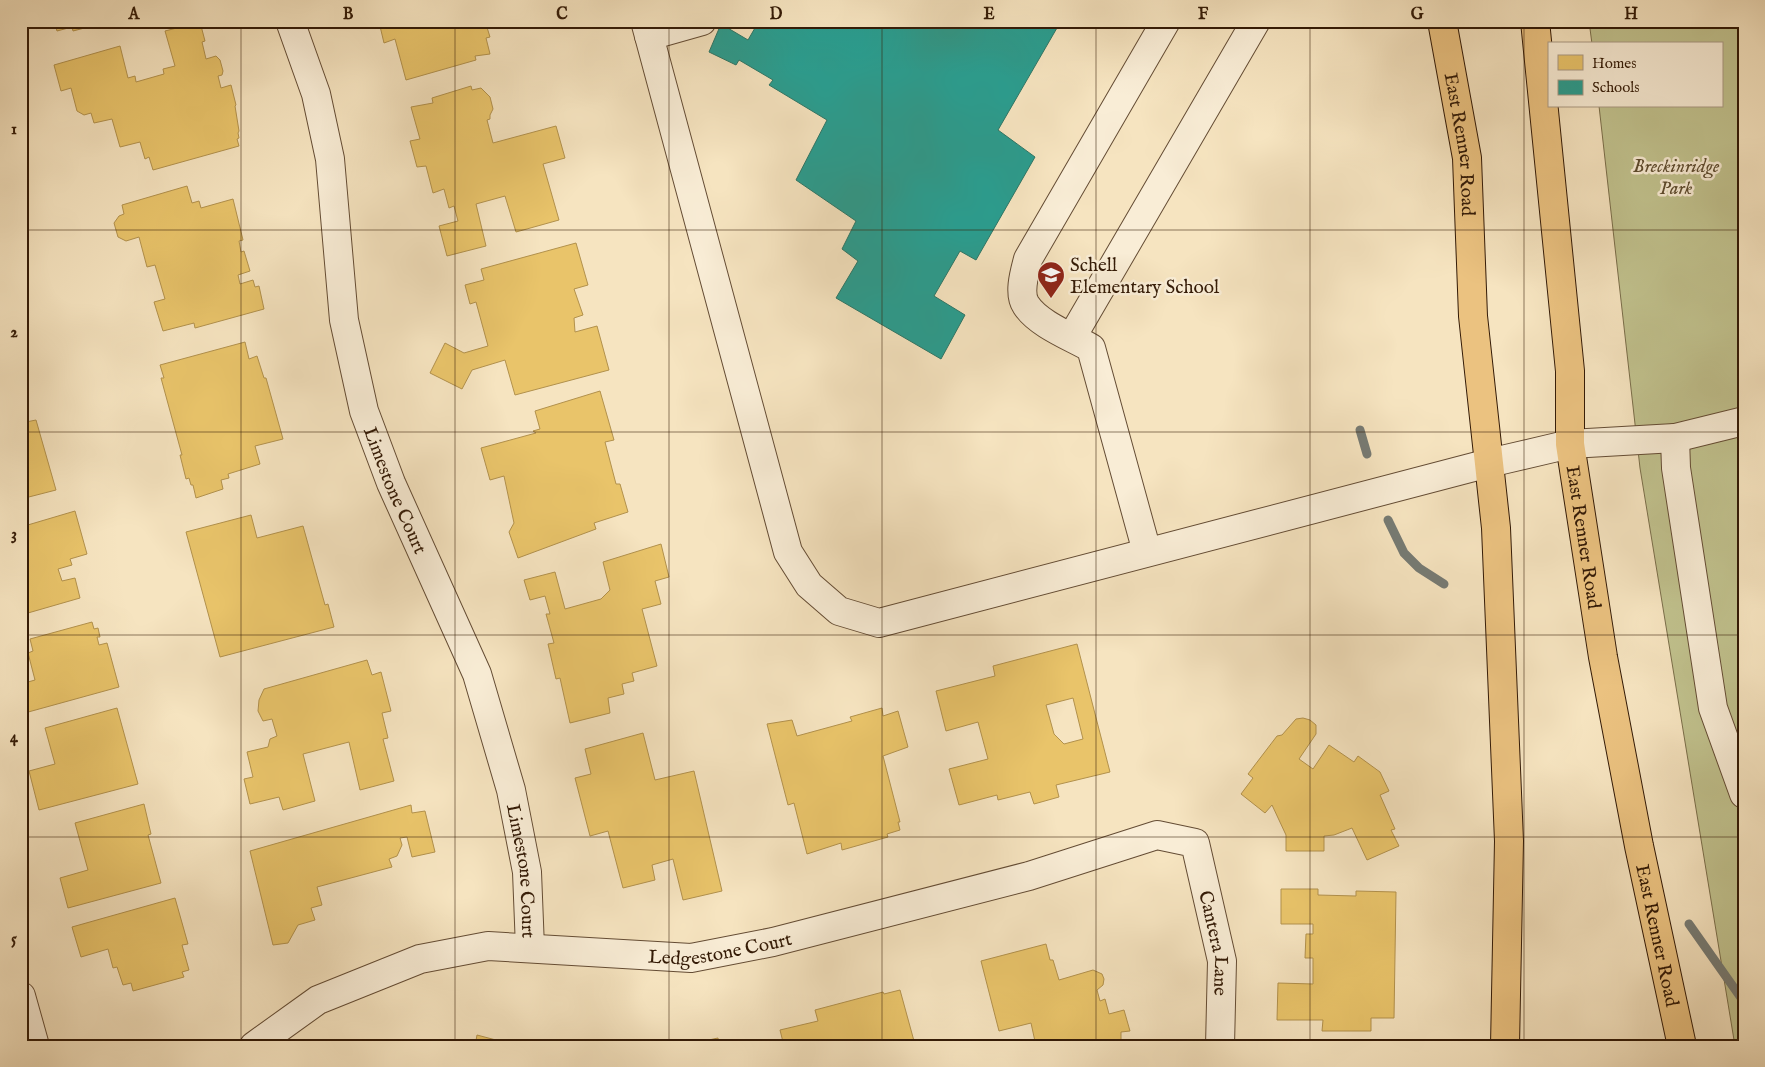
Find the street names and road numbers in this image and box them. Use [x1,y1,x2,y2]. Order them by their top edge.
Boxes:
street label: East Renner Road [1438,71,1479,218]
street label: Limestone Court [357,424,432,559]
street label: East Renner Road [1559,464,1606,612]
street label: Limestone Court [500,802,540,939]
street label: East Renner Road [1629,862,1683,1010]
street label: Cantera Lane [1192,888,1232,996]
street label: Ledgestone Court [647,928,795,972]

